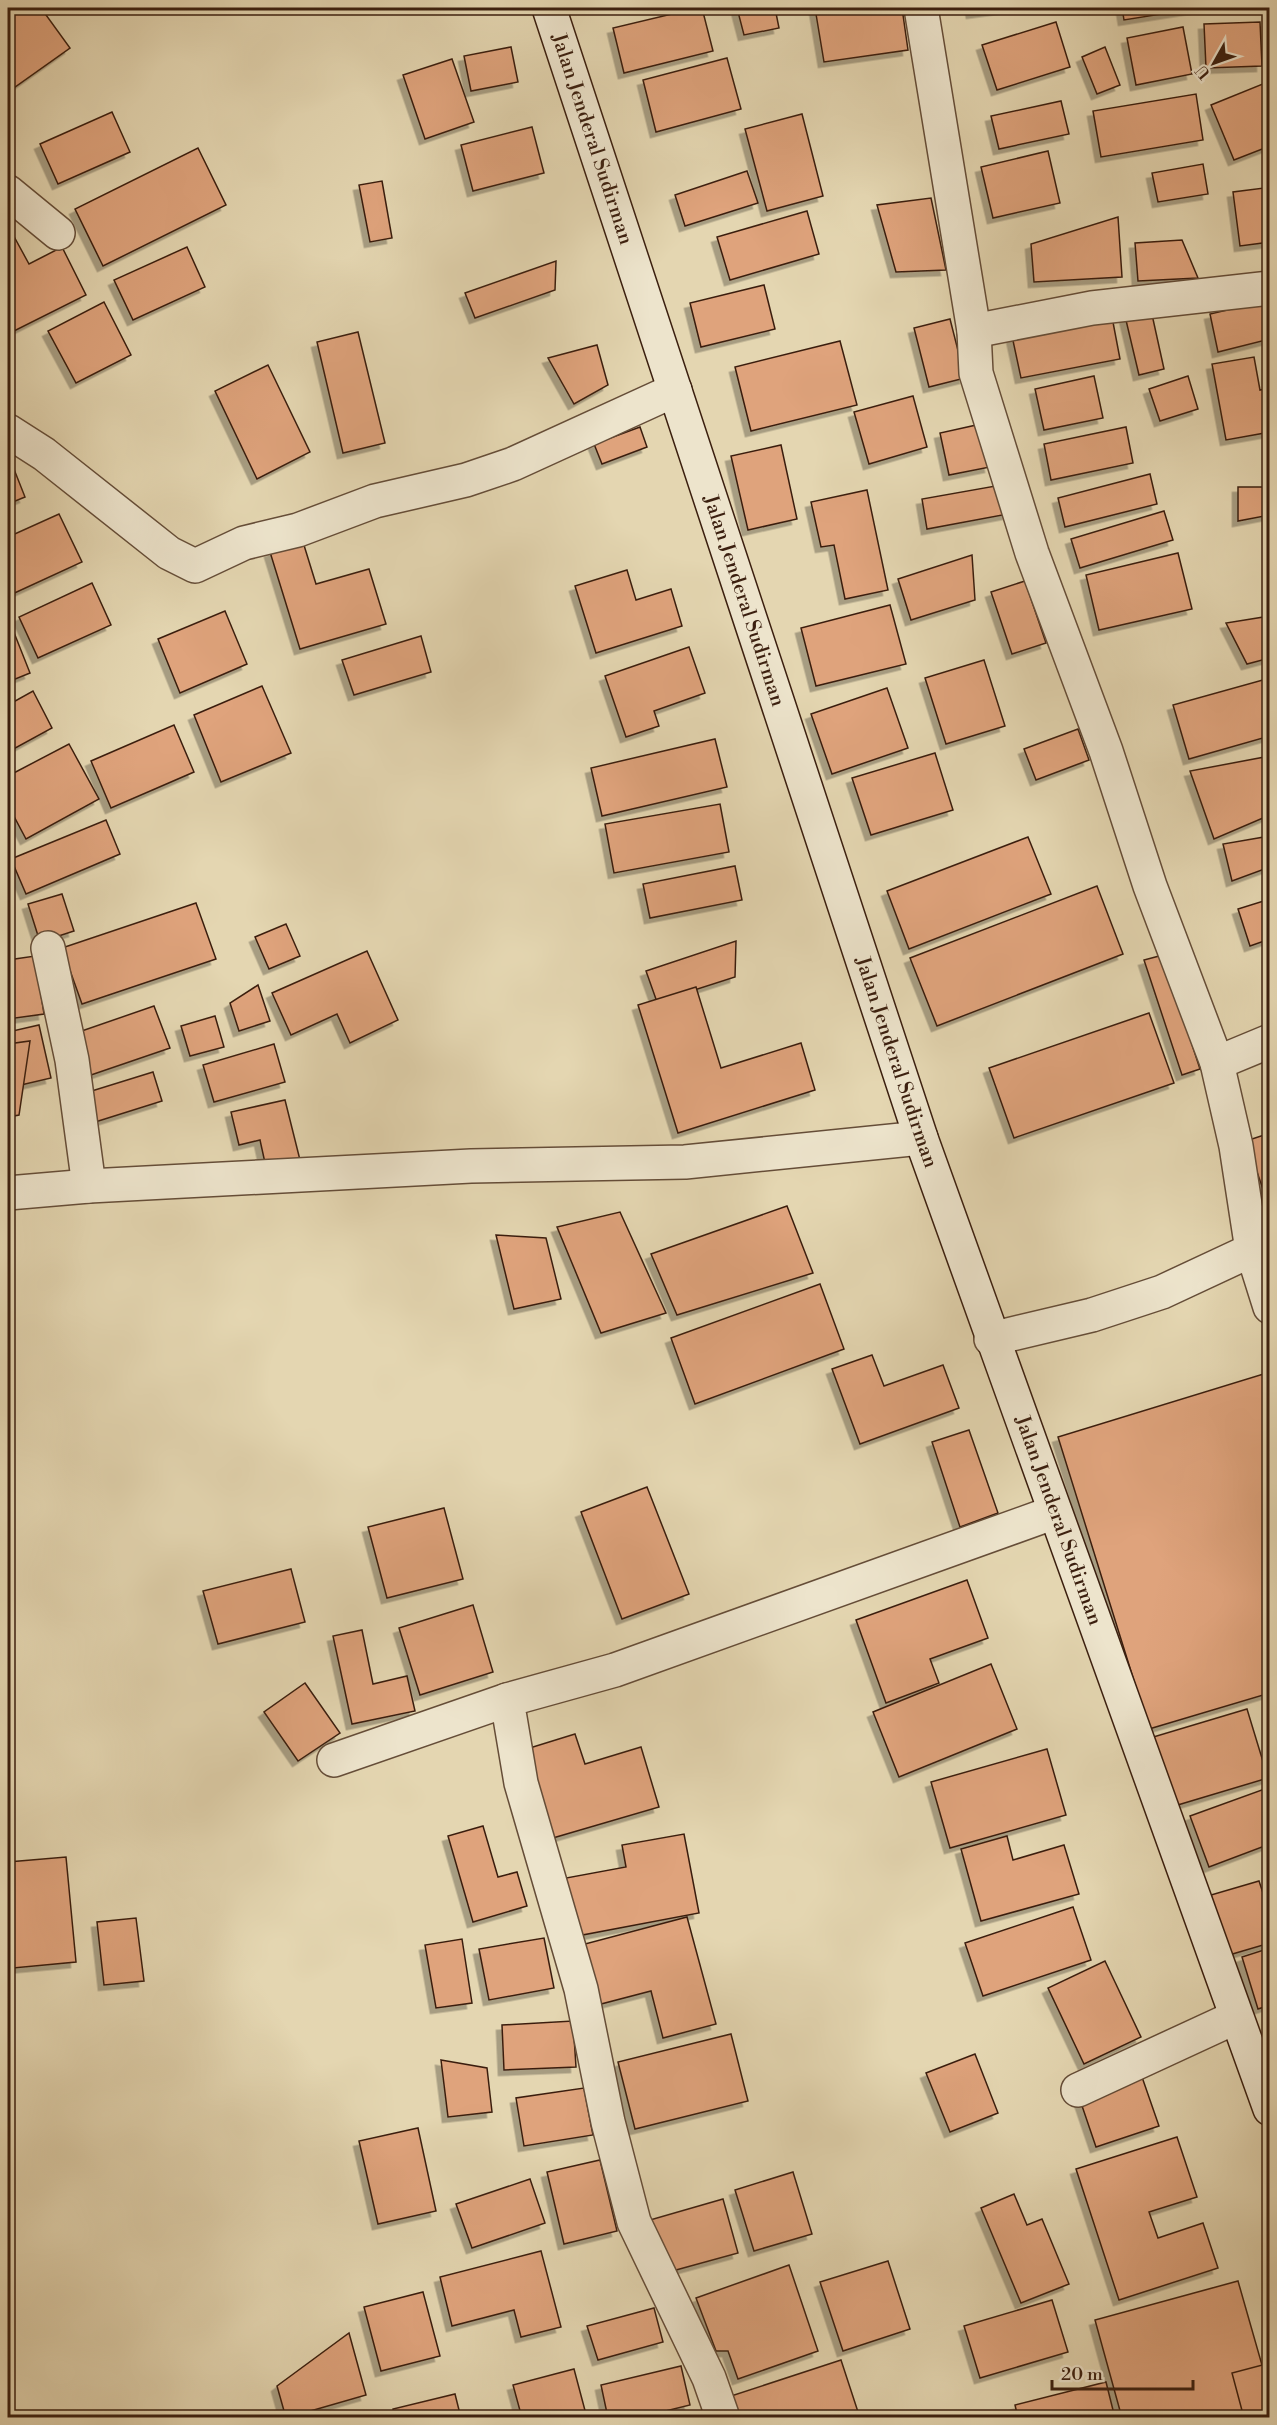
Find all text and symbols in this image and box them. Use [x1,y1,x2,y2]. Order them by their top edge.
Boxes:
street label: Jalan Jenderal Sudirman [545,29,639,248]
north arrow [1184,33,1244,93]
text: U [1191,60,1215,83]
street label: Jalan Jenderal Sudirman [697,491,791,710]
street label: Jalan Jenderal Sudirman [849,953,943,1171]
street label: Jalan Jenderal Sudirman [1009,1411,1108,1629]
scale bar [1052,2353,1193,2391]
text: 20 m [1061,2363,1103,2386]

